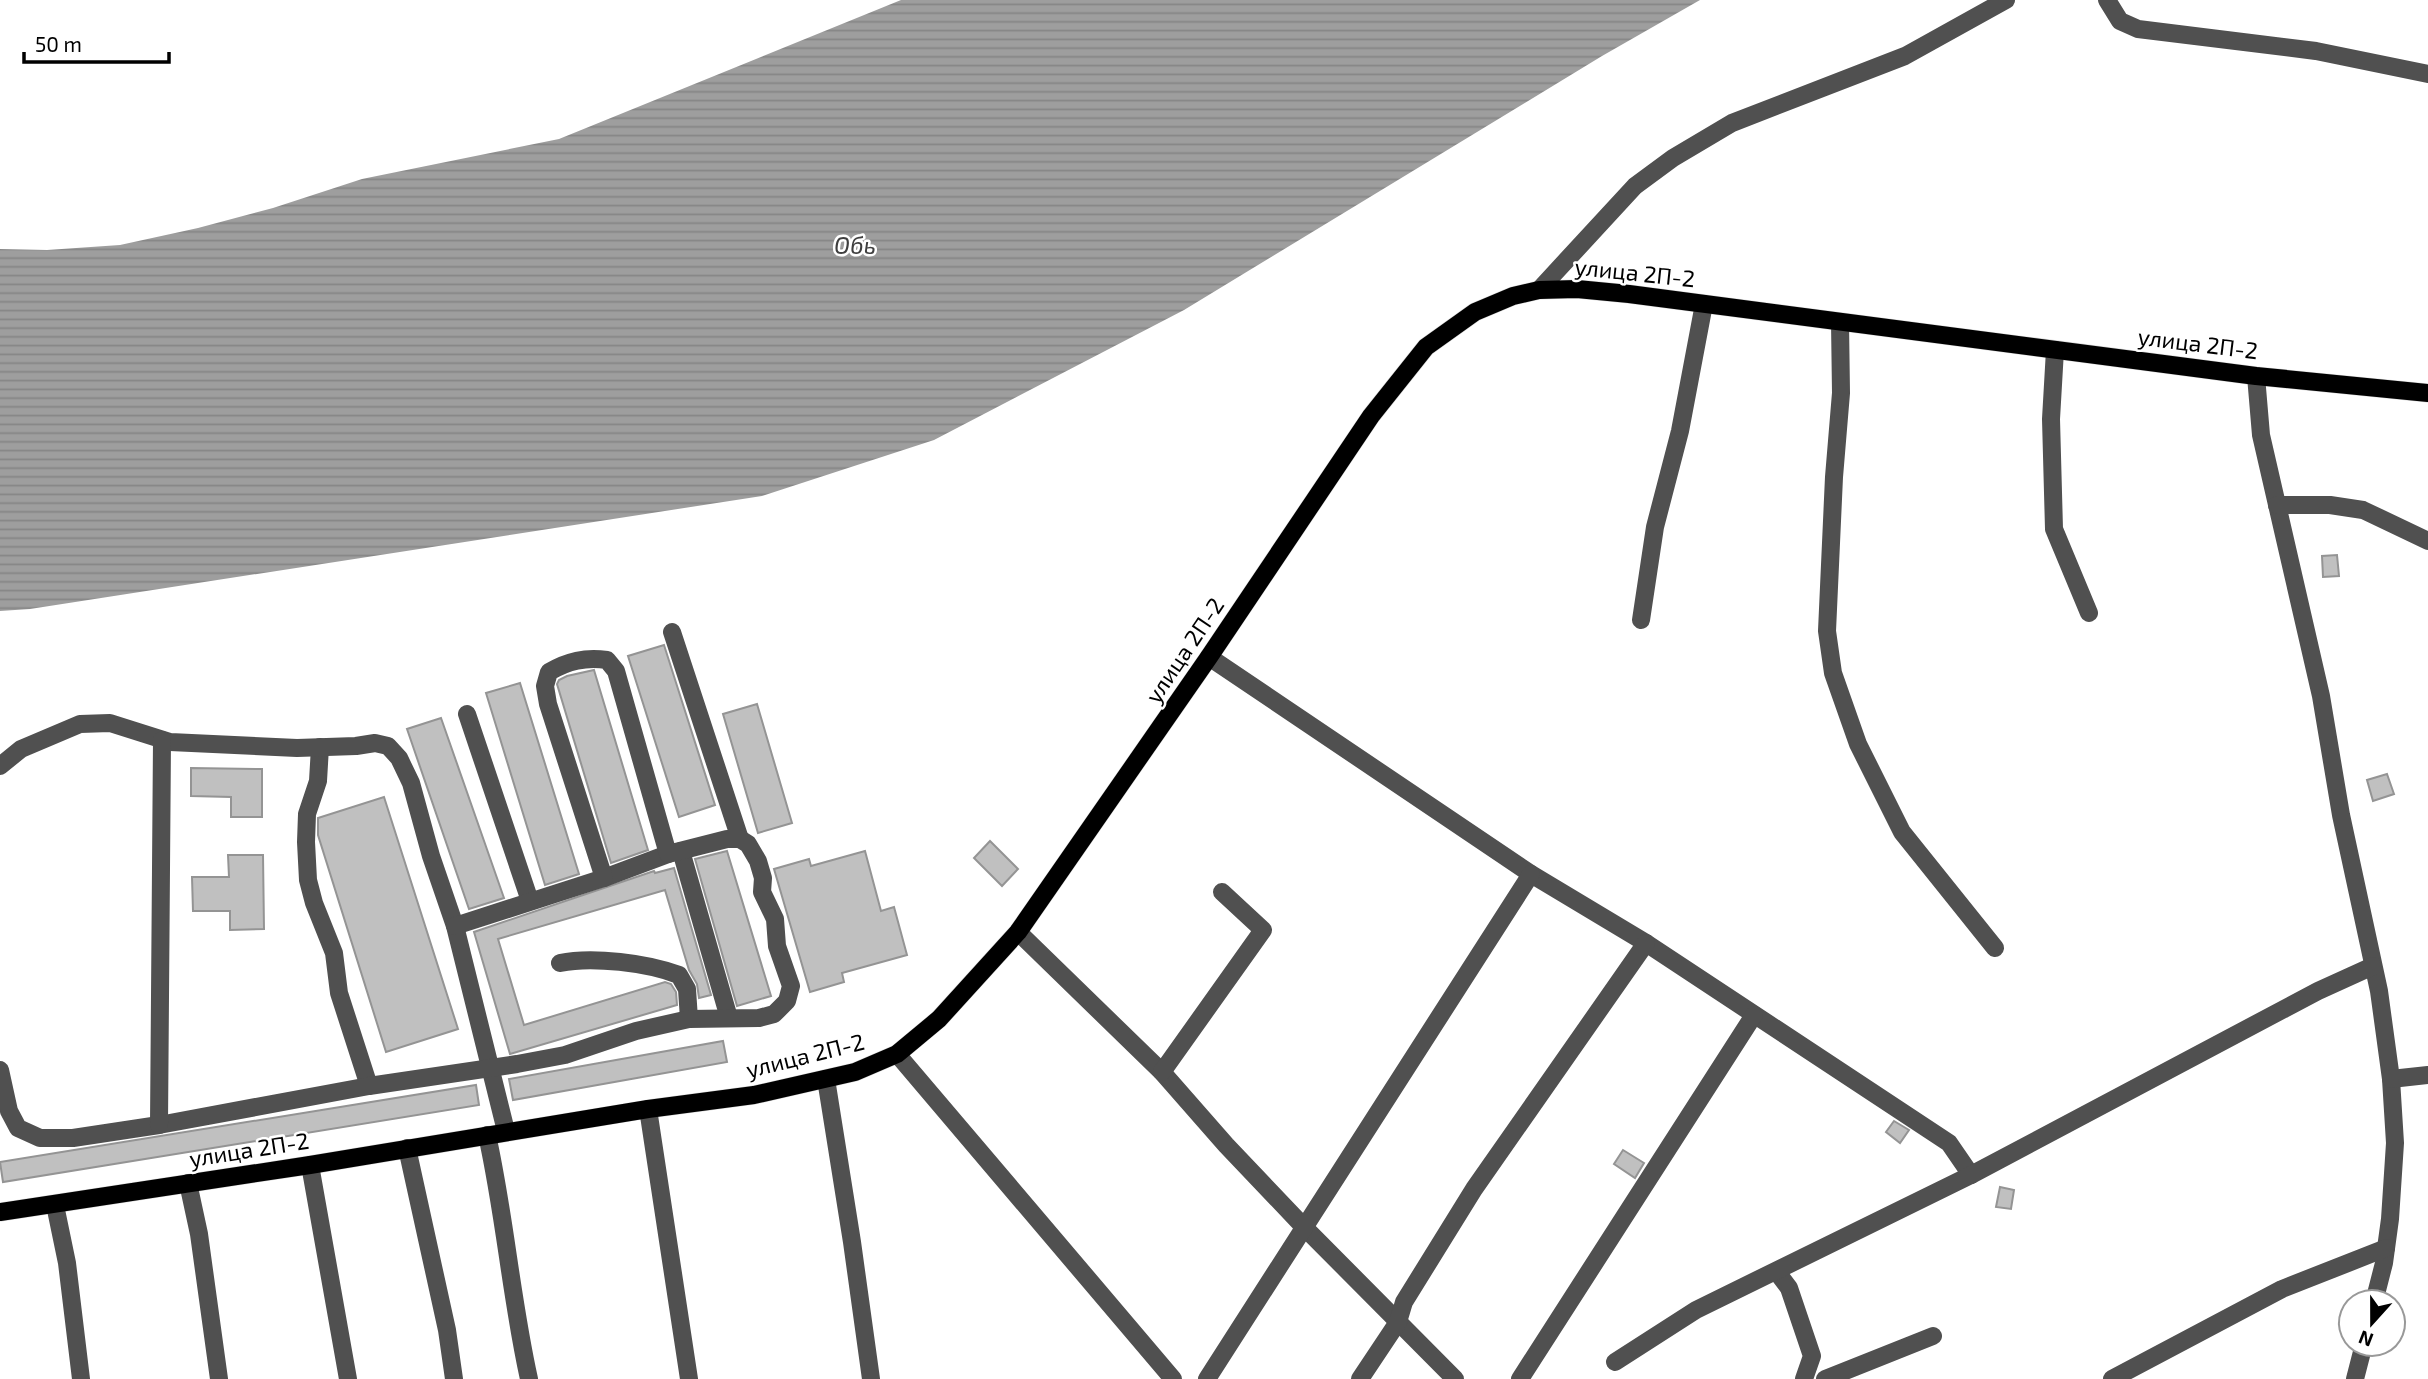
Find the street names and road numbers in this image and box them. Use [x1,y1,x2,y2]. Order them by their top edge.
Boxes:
street label: улица 2П-2 [1573,252,1697,293]
street label: улица 2П-2 [2136,322,2260,365]
street label: улица 2П-2 [1139,592,1230,709]
street label: улица 2П-2 [743,1027,867,1084]
street label: улица 2П-2 [187,1126,311,1173]

